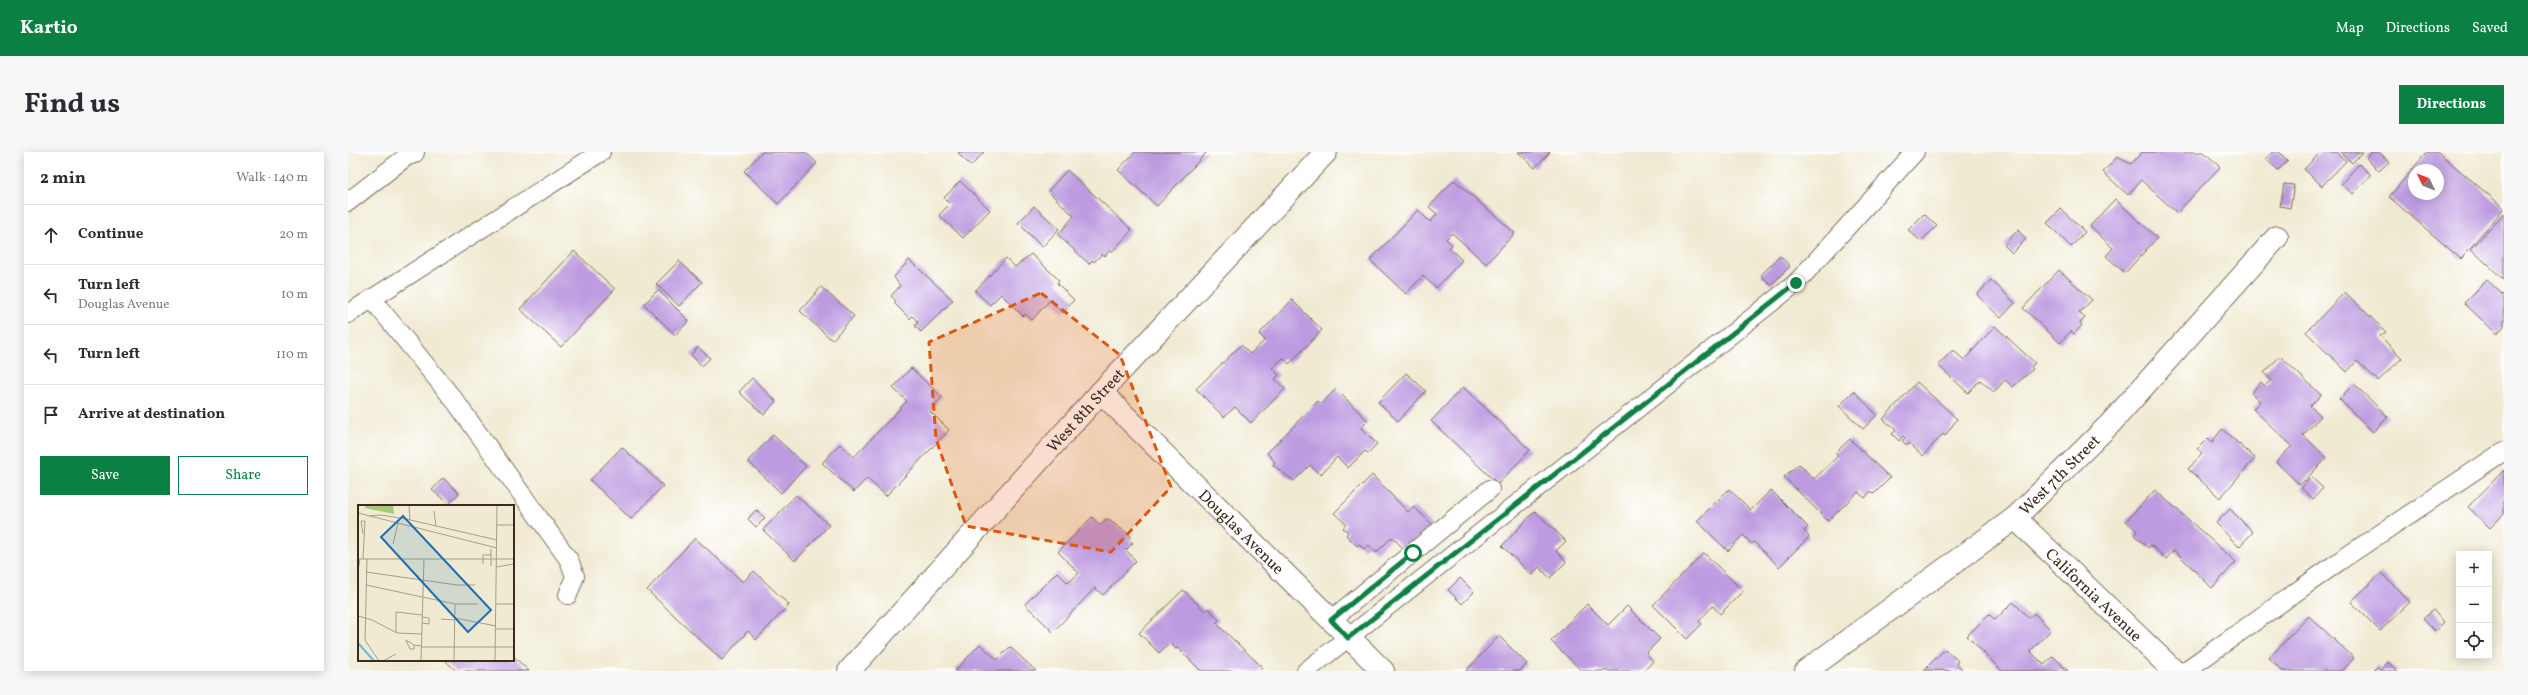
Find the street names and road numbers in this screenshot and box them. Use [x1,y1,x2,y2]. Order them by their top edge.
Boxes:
street label: West 8th Street [1043,364,1131,458]
street label: West 7th Street [2015,430,2106,521]
street label: Douglas Avenue [1193,485,1288,580]
street label: California Avenue [2040,544,2146,648]

